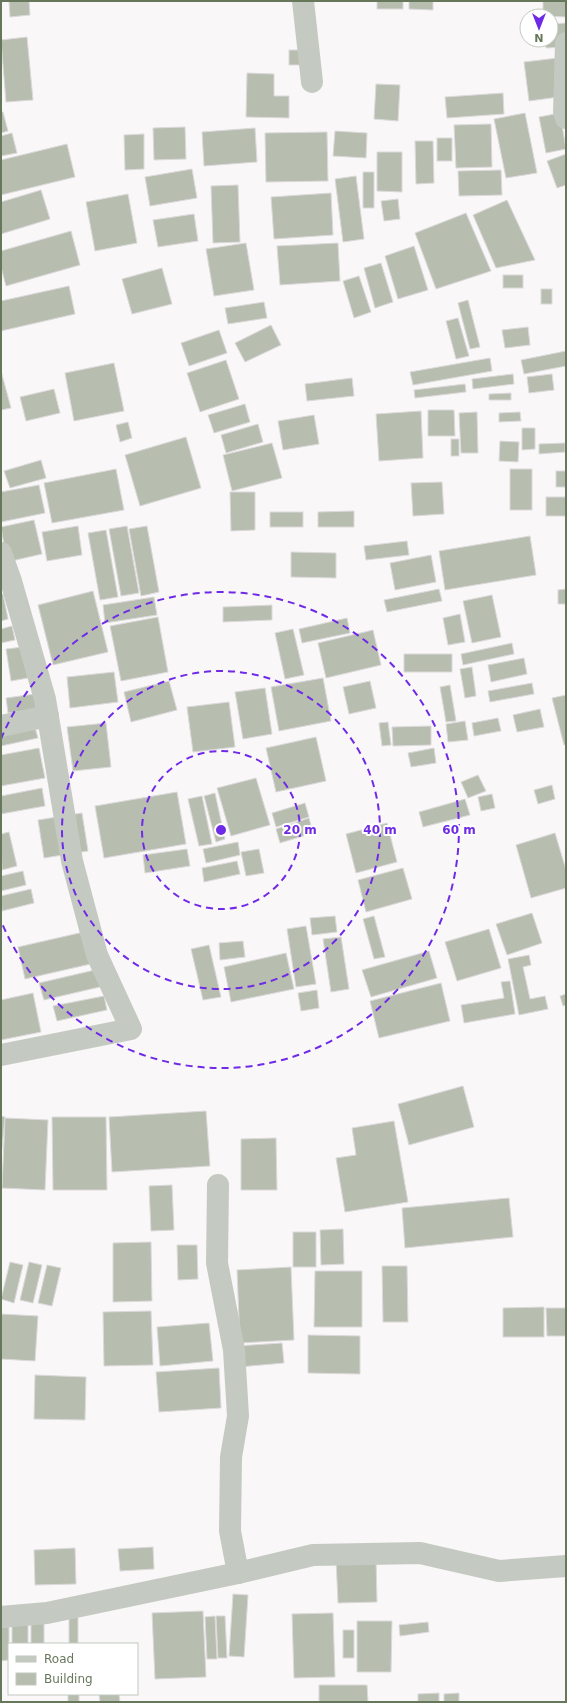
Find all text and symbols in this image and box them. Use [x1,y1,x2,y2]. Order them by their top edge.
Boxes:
north arrow [519,8,559,48]
text: N [534,31,544,44]
centre of rings [214,823,228,837]
text: 20 m [283,823,317,837]
text: 40 m [363,823,397,837]
text: 60 m [442,823,476,837]
legend [8,1643,138,1695]
text: Road [44,1652,74,1666]
text: Building [44,1672,93,1686]

